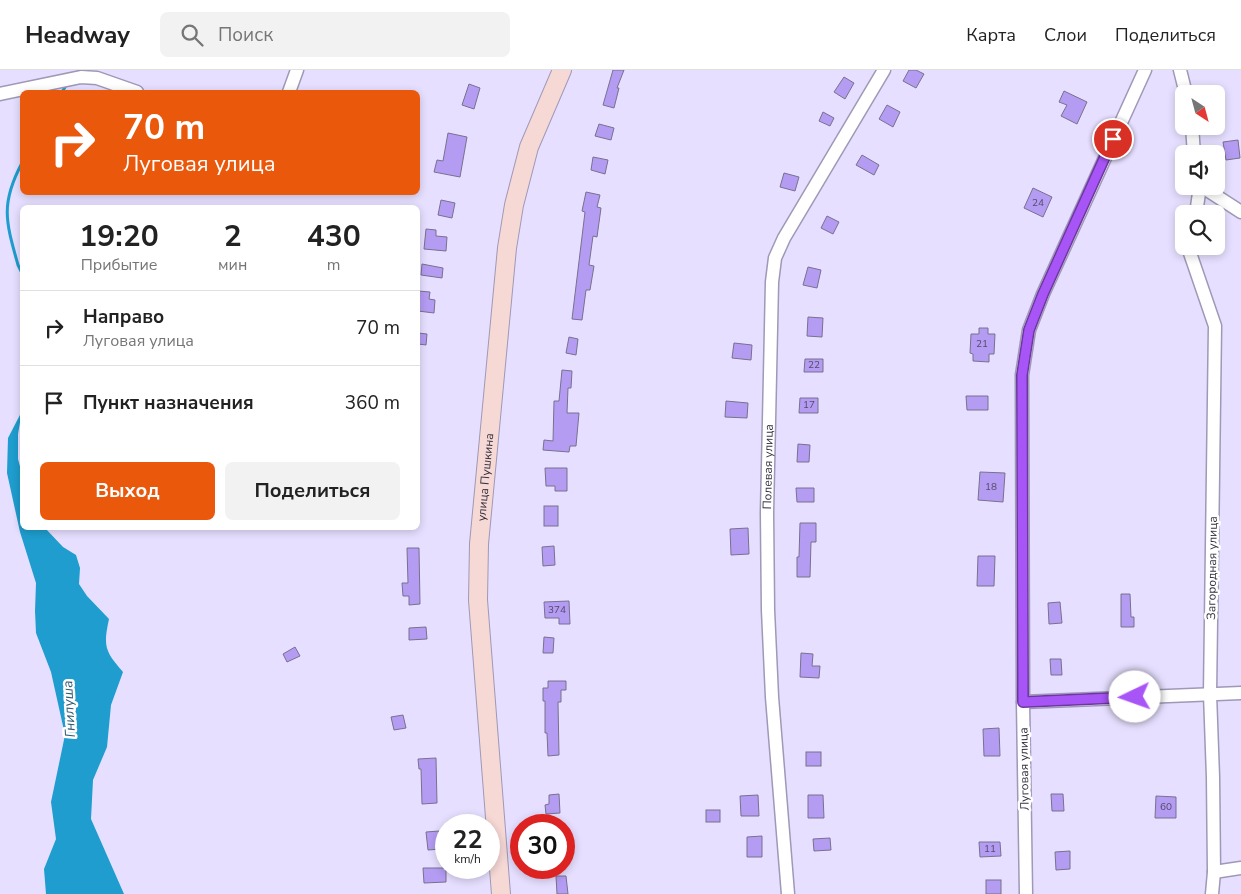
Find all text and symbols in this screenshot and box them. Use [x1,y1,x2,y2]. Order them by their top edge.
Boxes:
search box [160,12,510,57]
text: Headway [25,19,130,51]
icon: search [178,21,206,49]
text: Поиск [218,22,273,48]
text: Карта [966,23,1016,47]
text: Слои [1044,23,1087,47]
text: Поделиться [1115,23,1216,47]
north arrow [1175,85,1225,135]
map controls [1175,85,1225,255]
text: 70 m [123,104,205,151]
icon: right [40,110,105,175]
pin [1092,118,1134,160]
icon: arrive [1099,125,1127,153]
button: sound [1175,145,1225,195]
text: Луговая улица [123,149,276,179]
house number: 24 [1032,196,1044,210]
button: search [1175,205,1225,255]
text: 19:20 [79,216,159,257]
text: 2 [224,216,242,257]
text: 430 [307,216,361,257]
text: Прибытие [81,254,157,276]
text: мин [218,254,247,276]
text: m [327,254,341,276]
text: Направо [83,304,164,330]
icon: right [40,314,68,342]
text: 70 m [356,315,400,341]
text: Луговая улица [83,330,194,352]
house number: 21 [976,337,988,351]
house number: 22 [808,358,820,372]
icon: arrive [40,389,68,417]
text: Пункт назначения [83,390,254,416]
text: 360 m [345,390,400,416]
house number: 17 [803,398,815,412]
street label: Полевая улица [759,424,777,510]
street label: улица Пушкина [473,432,497,522]
button: Выход [40,462,215,520]
button: Поделиться [225,462,400,520]
house number: 18 [985,480,997,494]
street label: Загородная улица [1203,516,1221,620]
house number: 374 [548,603,566,617]
position arrow [1108,670,1160,722]
water label: Гнилуша [58,680,80,738]
street label: Луговая улица [1015,727,1033,811]
house number: 60 [1160,800,1172,814]
speed limit sign: 30 [510,814,575,879]
text: 22 [452,823,483,857]
house number: 11 [984,842,996,856]
text: km/h [454,851,481,867]

